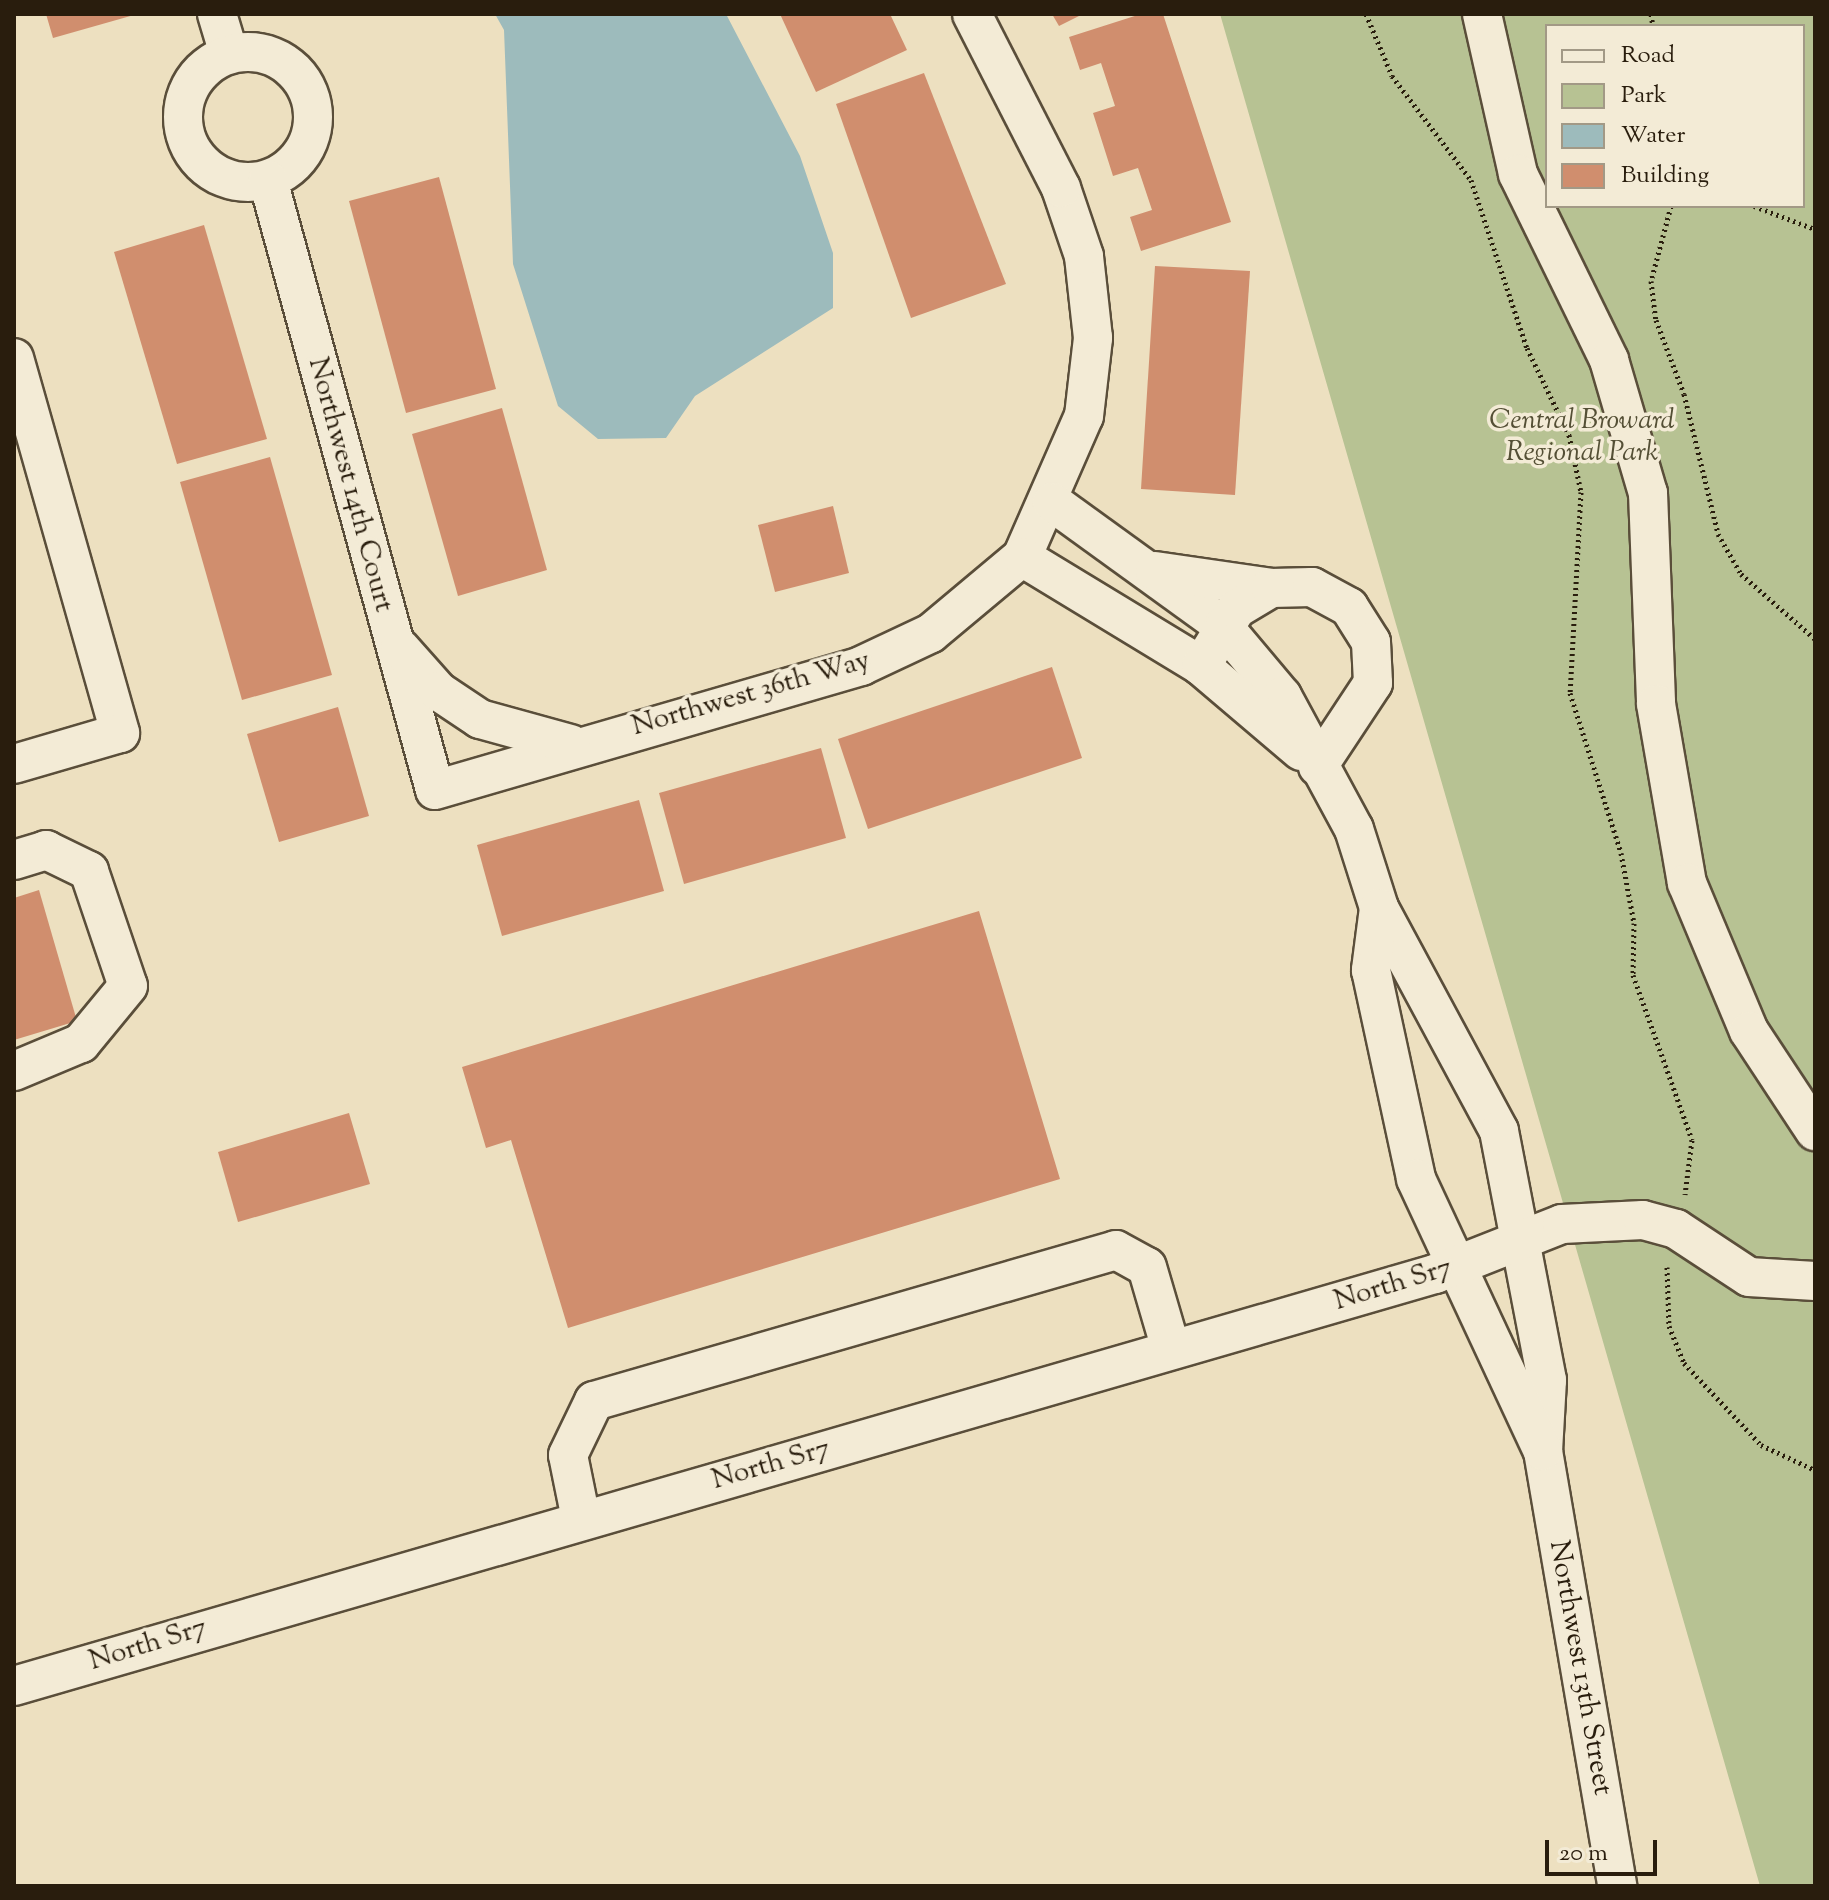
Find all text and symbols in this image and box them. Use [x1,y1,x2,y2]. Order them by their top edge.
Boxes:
legend [1545,24,1805,208]
text: Road [1621,39,1675,73]
text: Park [1621,79,1667,113]
text: Water [1621,119,1685,153]
text: Building [1621,159,1709,193]
street label: Northwest 14th Court [300,354,400,616]
park label: Central Broward Regional Park [1489,404,1675,470]
street label: Northwest 36th Way [628,644,874,744]
street label: North Sr7 [1330,1251,1456,1319]
street label: North Sr7 [708,1432,834,1498]
street label: Northwest 13th Street [1541,1538,1619,1798]
street label: North Sr7 [85,1611,211,1679]
scale bar [1549,1824,1661,1874]
text: 20 m [1559,1837,1608,1871]

